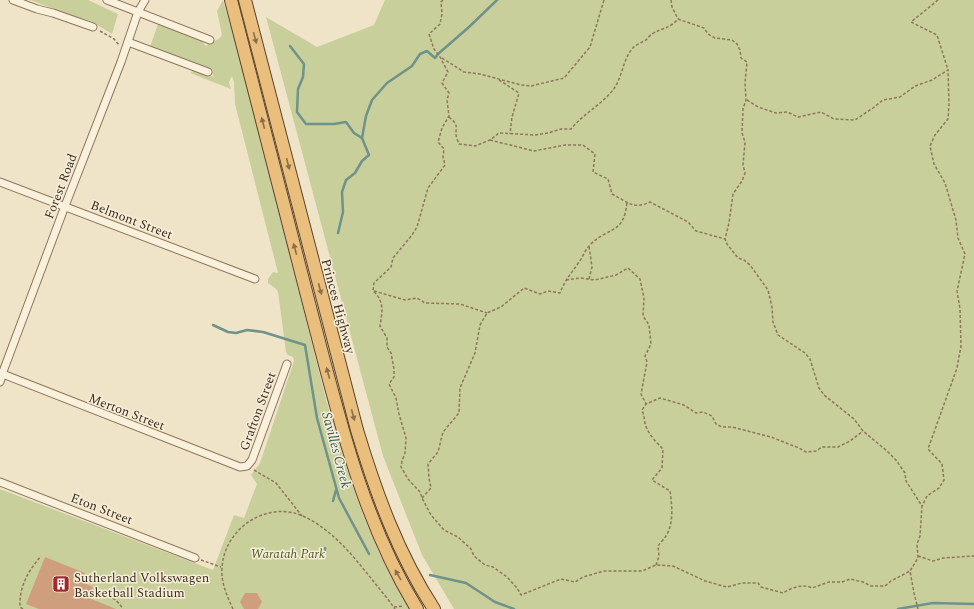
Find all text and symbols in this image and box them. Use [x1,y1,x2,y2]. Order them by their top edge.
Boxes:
one-way arrow [252,32,258,44]
one-way arrow [259,117,265,129]
street label: Forest Road [39,151,83,222]
one-way arrow [285,157,291,170]
street label: Belmont Street [88,195,176,245]
one-way arrow [292,243,298,255]
street label: Princes Highway [316,256,361,357]
one-way arrow [317,284,323,296]
one-way arrow [324,367,330,380]
street label: Grafton Street [234,369,282,454]
street label: Merton Street [85,388,168,436]
one-way arrow [350,409,356,422]
water label: Savilles Creek [316,410,357,491]
street label: Eton Street [68,488,136,530]
park label: Waratah Park [251,544,325,564]
place label: Sutherland Volkswagen Basketball Stadium [74,568,210,603]
one-way arrow [394,569,401,581]
building icon: Sutherland Volkswagen Basketball Stadium [51,574,71,594]

